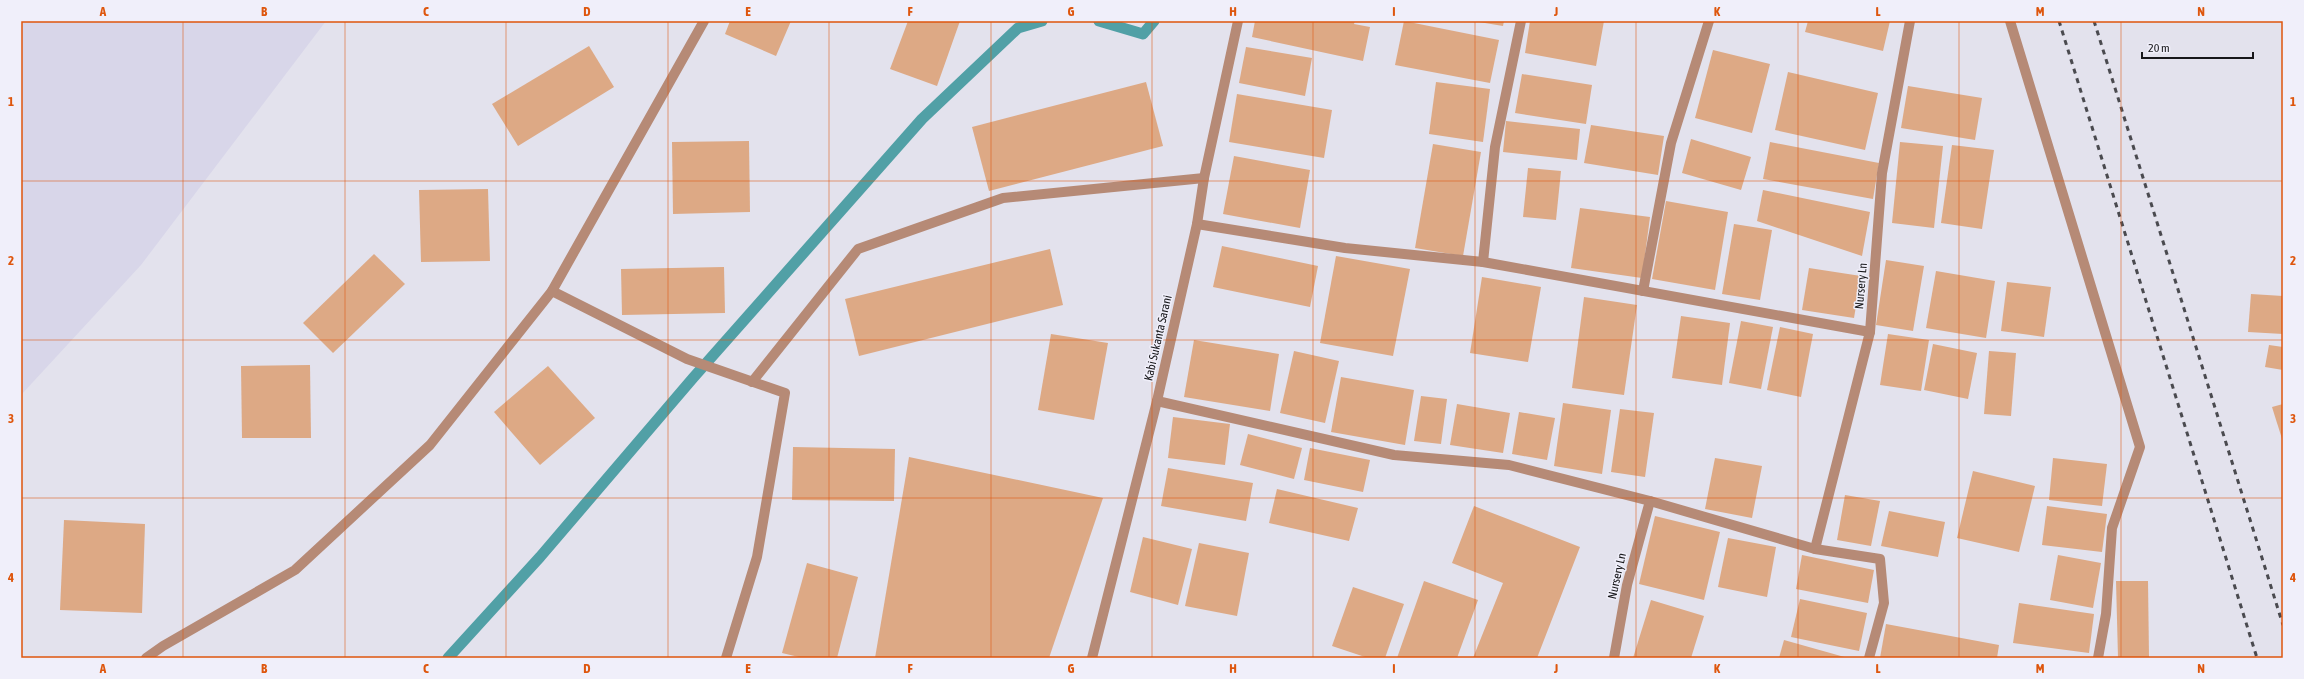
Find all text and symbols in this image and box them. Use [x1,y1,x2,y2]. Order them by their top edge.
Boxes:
text: A [99,4,107,19]
text: B [261,4,268,19]
text: C [423,4,429,19]
text: D [583,4,591,19]
text: E [745,4,751,19]
text: F [907,4,913,19]
text: G [1068,4,1075,19]
text: H [1229,4,1237,19]
text: I [1392,4,1396,19]
text: J [1553,4,1558,19]
text: K [1714,4,1721,19]
text: L [1875,4,1881,19]
text: M [2036,4,2045,19]
text: N [2197,4,2205,19]
scale bar [2142,34,2253,60]
text: 20 m [2148,41,2170,55]
text: 1 [8,94,14,109]
text: 1 [2290,94,2296,109]
text: 2 [8,253,14,268]
text: 2 [2290,253,2296,268]
street label: Nursery Ln [1852,262,1870,310]
street label: Kabi Sukanta Sarani [1141,294,1175,382]
text: 3 [8,411,14,426]
text: 3 [2290,411,2296,426]
street label: Nursery Ln [1605,552,1629,600]
text: 4 [7,570,14,585]
text: 4 [2289,570,2296,585]
text: A [99,661,107,676]
text: B [261,661,268,676]
text: C [423,661,429,676]
text: D [583,661,591,676]
text: E [745,661,751,676]
text: F [907,661,913,676]
text: G [1068,661,1075,676]
text: H [1229,661,1237,676]
text: I [1392,661,1396,676]
text: J [1553,661,1558,676]
text: K [1714,661,1721,676]
text: L [1875,661,1881,676]
text: M [2036,661,2045,676]
text: N [2197,661,2205,676]

